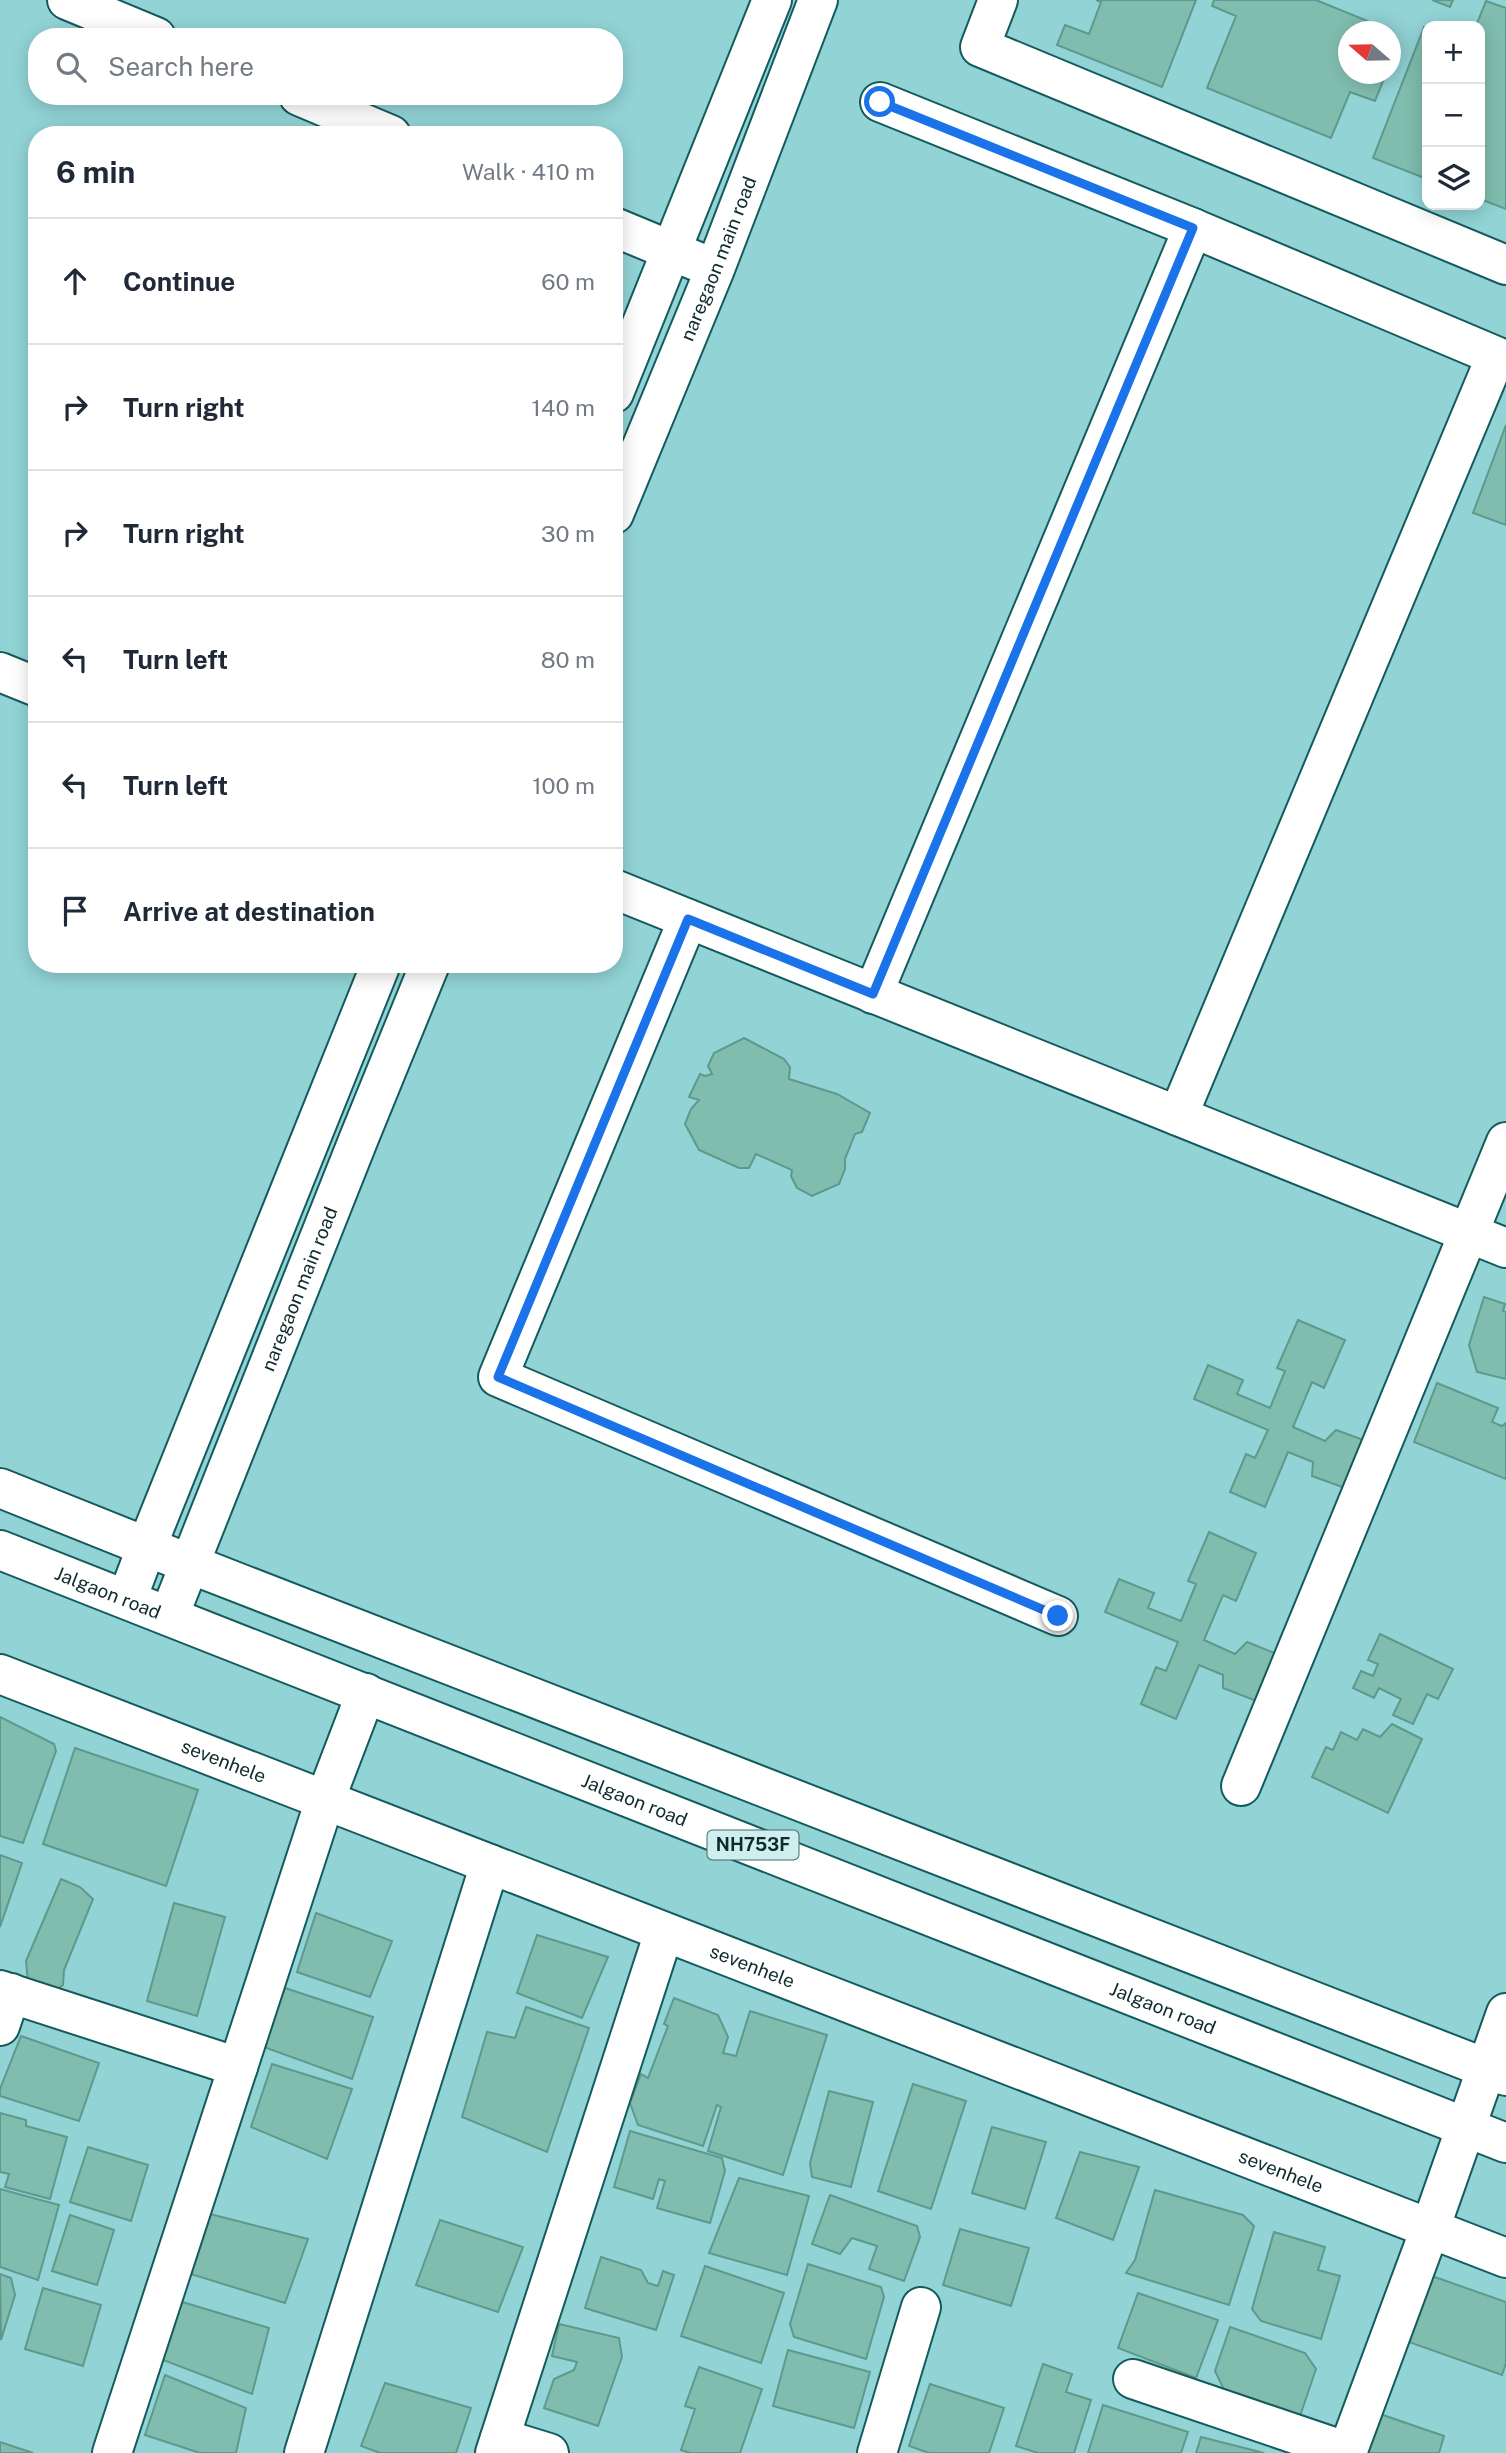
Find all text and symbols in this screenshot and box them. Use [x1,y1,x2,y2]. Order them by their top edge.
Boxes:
north arrow [1338,21,1401,84]
map controls [1422,21,1485,210]
button: + [1422,21,1485,84]
search box [28,28,623,105]
icon: search [52,48,90,86]
text: Search here [108,51,254,82]
button: − [1422,84,1485,147]
route start [864,86,895,117]
button: layers [1422,147,1485,210]
text: 6 min [56,154,135,190]
text: Walk · 410 m [462,158,595,185]
street label: naregaon main road [676,173,760,344]
icon: ahead [56,262,94,300]
text: Continue [123,266,235,297]
text: 60 m [541,268,595,295]
icon: right [56,388,94,426]
text: Turn right [123,392,245,423]
text: 140 m [532,394,595,421]
icon: right [56,514,94,552]
text: Turn right [123,518,245,549]
text: 30 m [541,520,595,547]
icon: left [56,640,94,678]
text: Turn left [123,644,228,675]
text: 80 m [541,646,595,673]
icon: left [56,766,94,804]
text: Turn left [123,770,228,801]
text: 100 m [532,772,595,799]
icon: arrive [56,892,94,930]
text: Arrive at destination [123,896,375,927]
street label: naregaon main road [256,1204,342,1374]
street label: Jalgaon road [52,1562,164,1623]
route end [1042,1600,1073,1631]
street label: sevenhele [178,1734,269,1787]
street label: Jalgaon road [578,1769,691,1831]
road number: NH753F [708,1830,798,1859]
street label: sevenhele [707,1939,798,1992]
street label: Jalgaon road [1107,1977,1219,2039]
street label: sevenhele [1236,2144,1327,2197]

